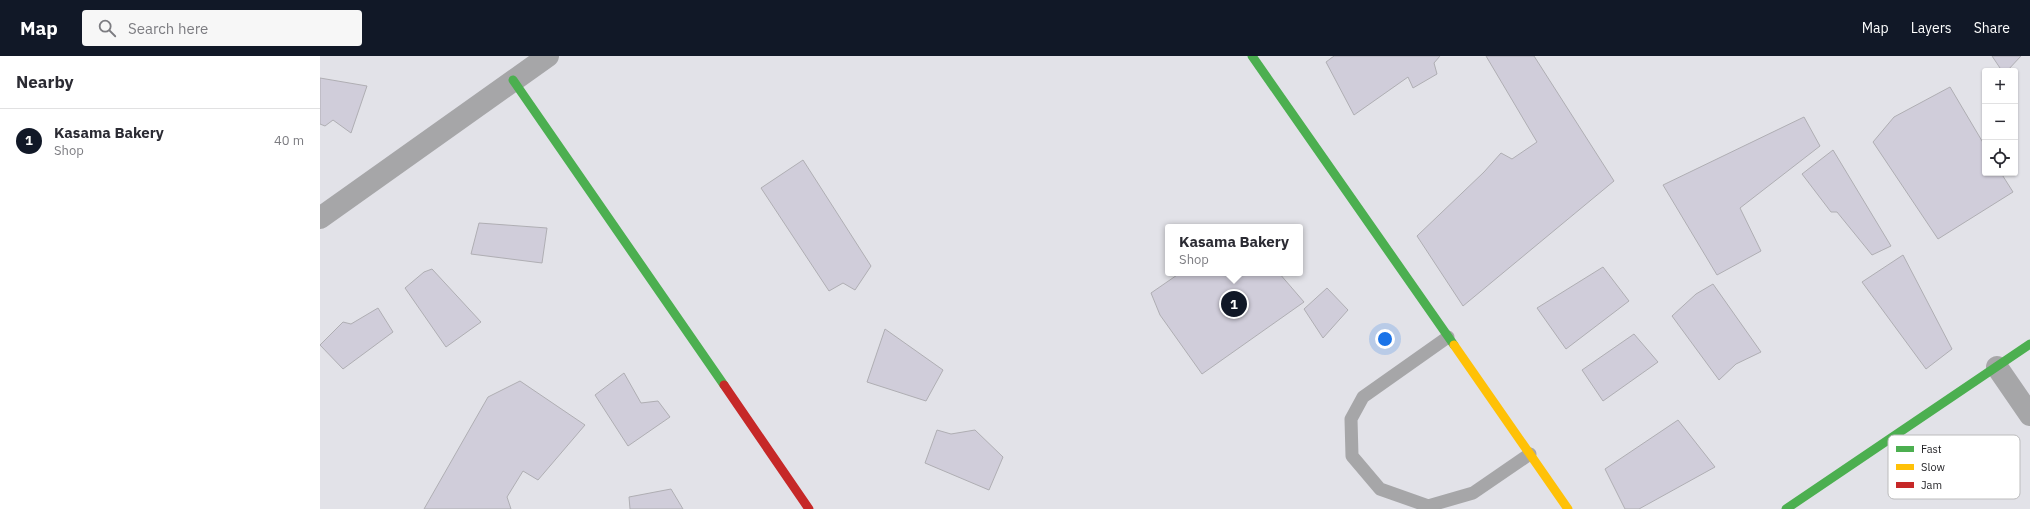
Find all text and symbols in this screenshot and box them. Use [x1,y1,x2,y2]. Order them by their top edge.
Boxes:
search box [82,10,362,46]
text: Map [20,16,58,40]
icon: search [96,17,118,39]
text: Search here [128,19,208,38]
text: Map [1862,19,1889,37]
text: Layers [1911,19,1952,37]
text: Share [1974,19,2010,37]
map controls [1982,68,2018,176]
button: + [1982,68,2018,104]
text: Nearby [16,71,74,93]
button: − [1982,104,2018,140]
text: Kasama Bakery [54,123,164,142]
text: 1 [25,132,33,149]
text: 40 m [274,132,304,149]
button: locate [1982,140,2018,176]
text: Shop [54,142,84,159]
popup [1165,224,1303,276]
text: Kasama Bakery [1179,232,1289,251]
text: Shop [1179,251,1209,268]
pin: 1 [1221,289,1247,319]
your location [1375,329,1395,349]
legend [1888,435,2020,499]
text: Fast [1921,442,1942,456]
text: Slow [1921,460,1945,474]
text: Jam [1921,478,1942,492]

